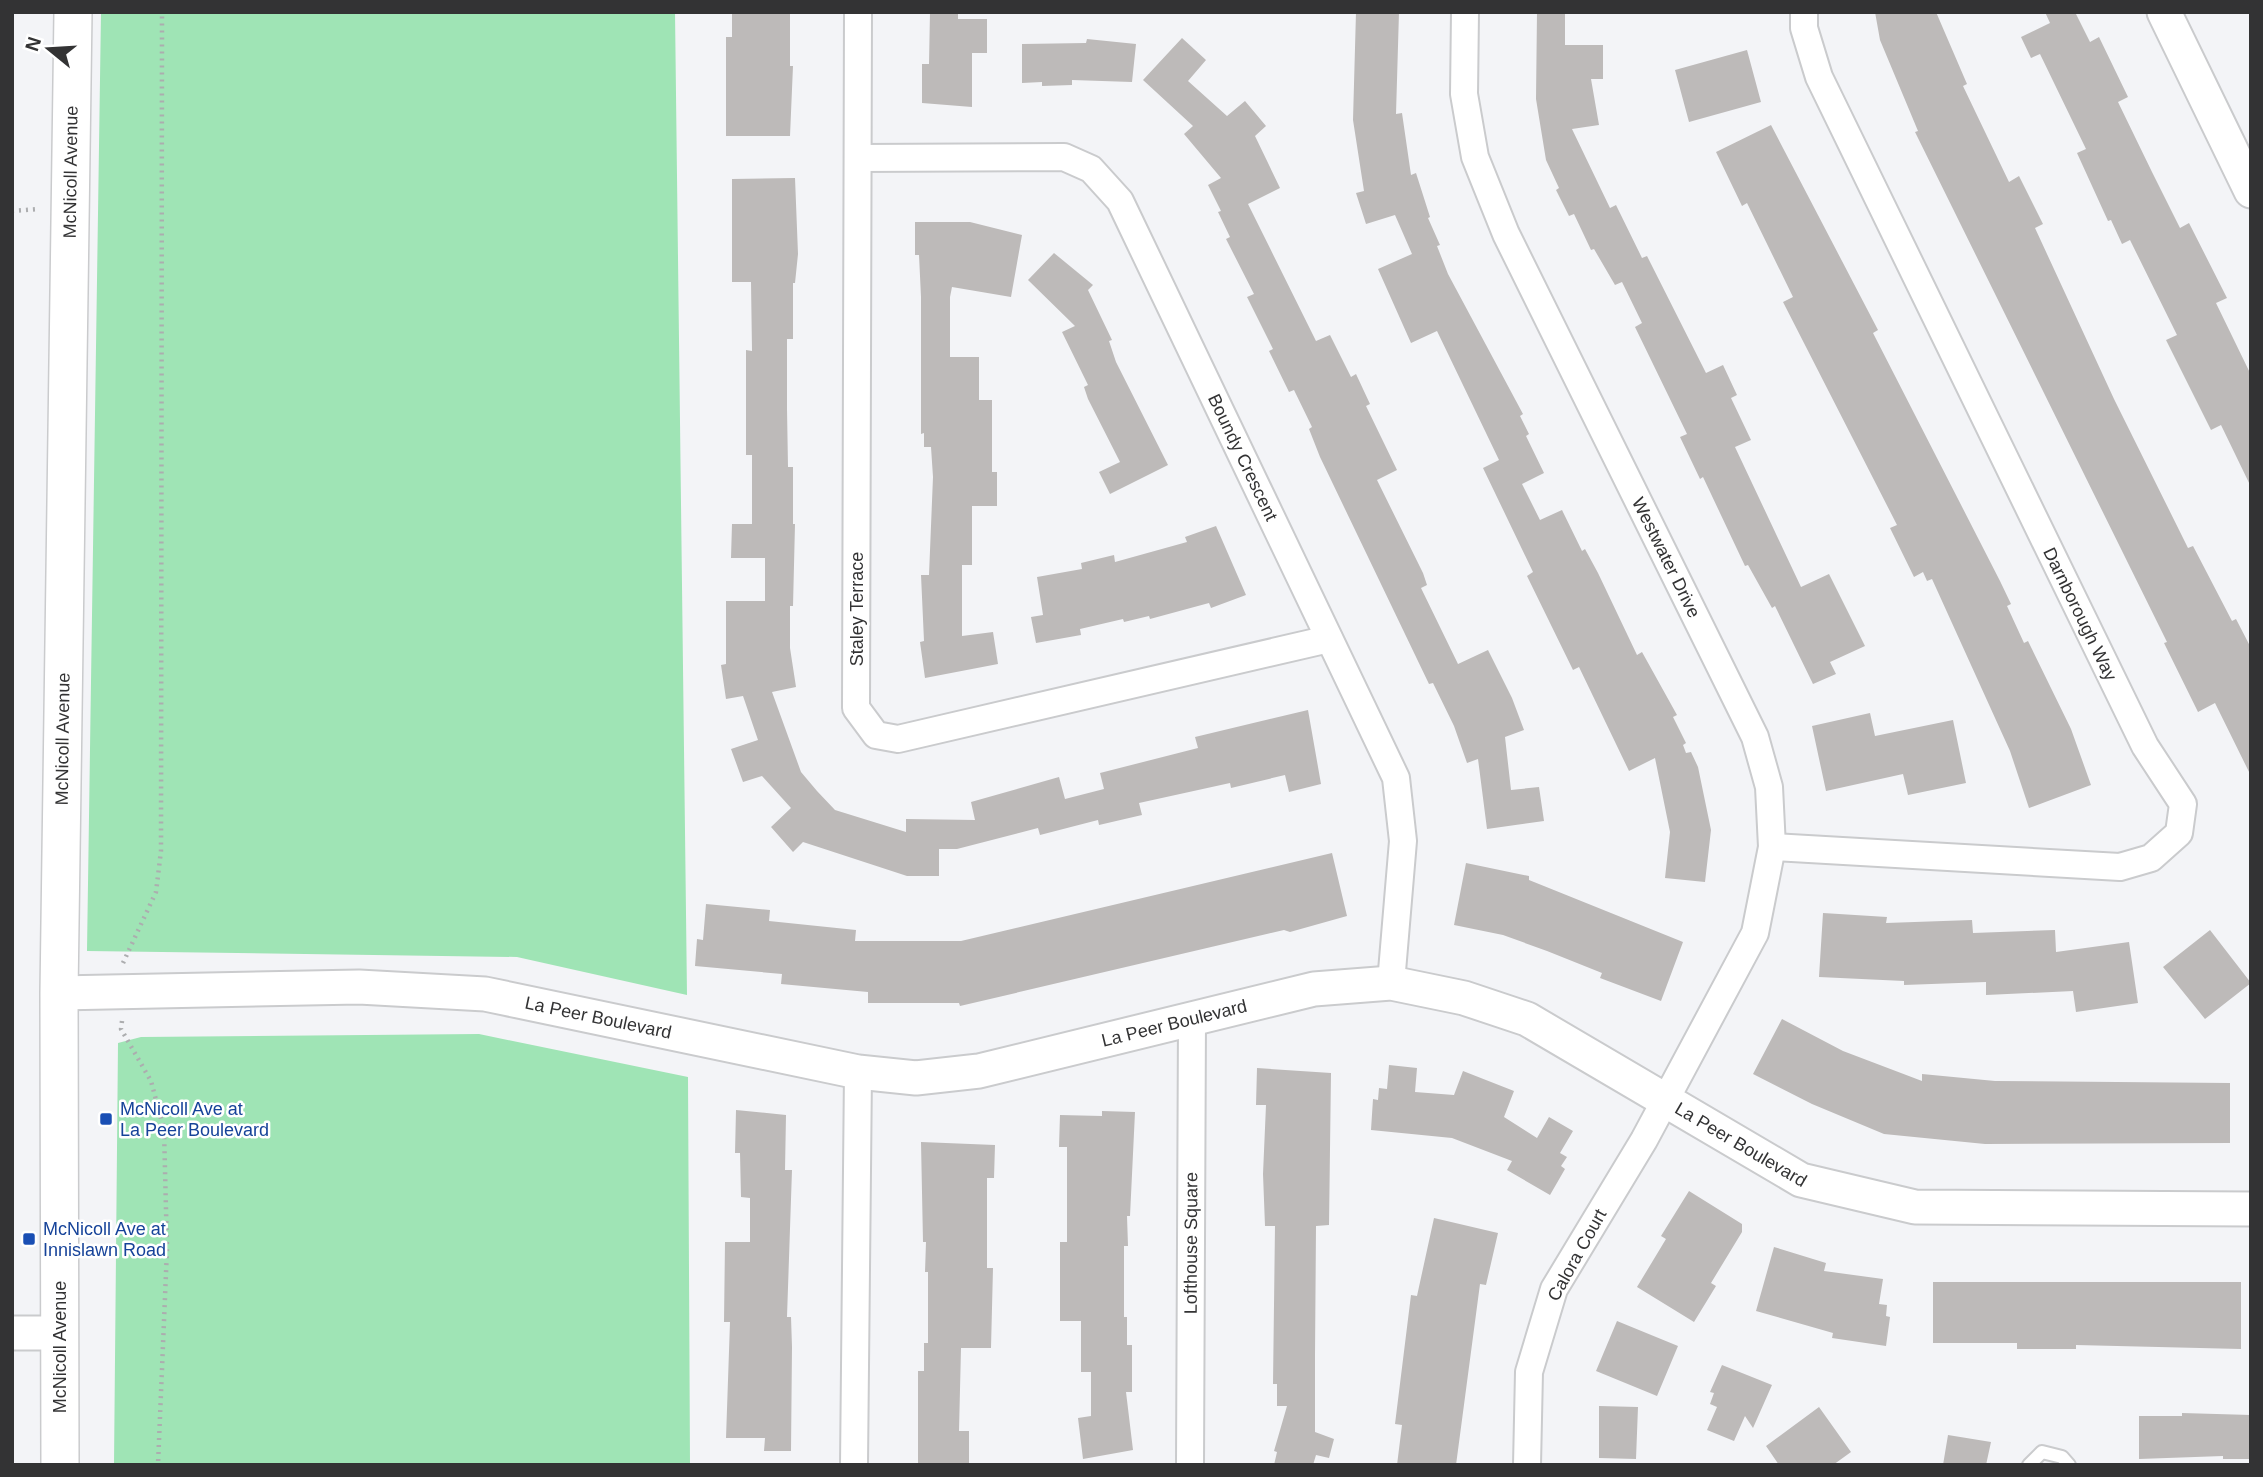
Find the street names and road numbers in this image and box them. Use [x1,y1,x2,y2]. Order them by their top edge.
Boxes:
street label: McNicoll Avenue [60,106,82,239]
street label: Boundy Crescent [1204,391,1281,524]
street label: Westwater Drive [1628,494,1704,621]
street label: Darnborough Way [2039,544,2121,684]
street label: Staley Terrace [847,552,867,666]
street label: McNicoll Avenue [52,673,74,806]
street label: La Peer Boulevard [523,993,673,1043]
street label: La Peer Boulevard [1099,996,1249,1051]
street label: La Peer Boulevard [1671,1098,1810,1191]
street label: Lofthouse Square [1181,1172,1201,1314]
street label: Calora Court [1544,1206,1610,1304]
street label: McNicoll Avenue [50,1281,70,1413]

